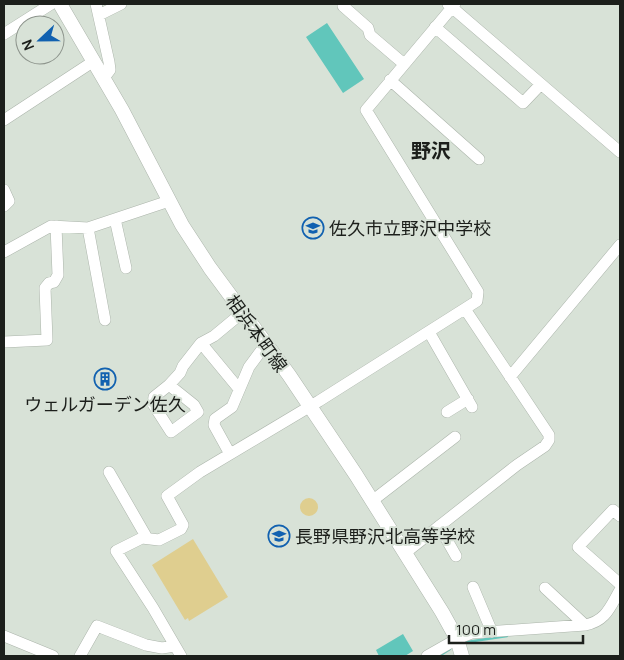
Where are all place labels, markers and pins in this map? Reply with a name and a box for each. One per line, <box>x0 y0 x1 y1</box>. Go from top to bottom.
school or university icon: 佐久市立野沢中学校 <box>301 216 325 240</box>
place label: 佐久市立野沢中学校 <box>329 216 491 240</box>
building icon: ウェルガーデン佐久 <box>93 367 117 391</box>
place label: ウェルガーデン佐久 <box>24 392 186 416</box>
school or university icon: 長野県野沢北高等学校 <box>267 524 291 548</box>
place label: 長野県野沢北高等学校 <box>295 524 475 548</box>

